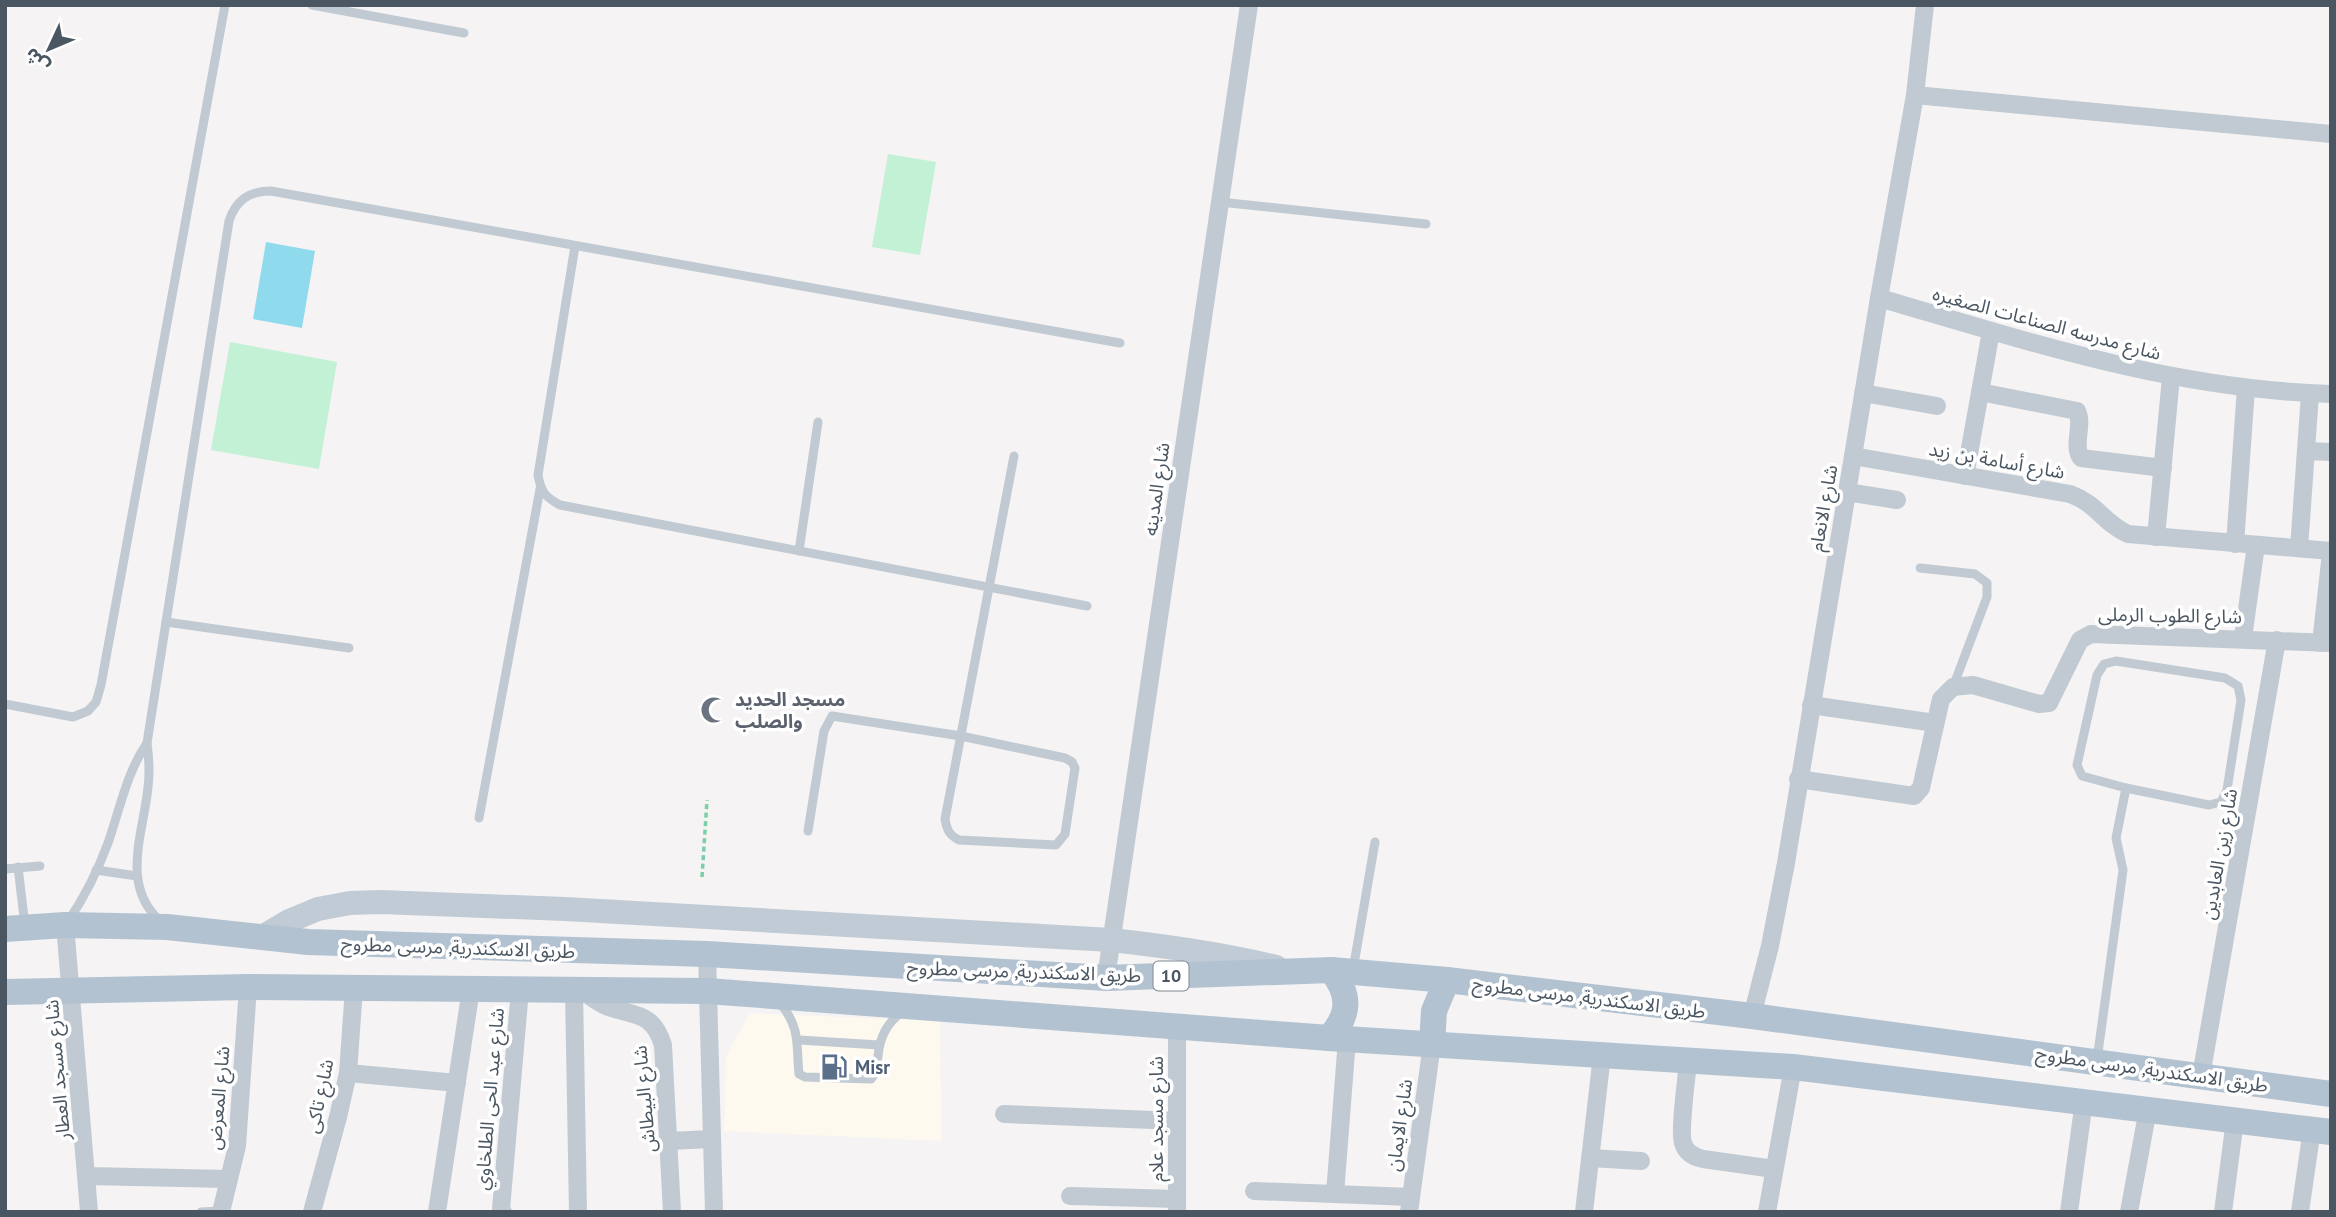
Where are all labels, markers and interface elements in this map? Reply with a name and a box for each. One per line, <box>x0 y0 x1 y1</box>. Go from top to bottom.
north arrow <box>14 14 84 84</box>
text: ش <box>19 43 54 79</box>
street label: شارع مدرسه الصناعات الصغيره <box>1930 281 2164 367</box>
street label: شارع أسامة بن زيد <box>1927 436 2067 486</box>
street label: شارع المدينه <box>1138 441 1176 538</box>
street label: شارع الانعام <box>1804 463 1845 554</box>
street label: شارع الطوب الرملى <box>2098 602 2242 630</box>
place label: مسجد الحديد والصلب <box>735 687 845 733</box>
mosque icon: مسجد الحديد والصلب <box>699 695 729 725</box>
street label: شارع زين العابدين <box>2196 787 2244 922</box>
street label: طريق الاسكندرية, مرسى مطروح <box>340 931 576 965</box>
street label: طريق الاسكندرية, مرسى مطروح <box>906 955 1142 989</box>
road number: 10 <box>1154 961 1188 990</box>
street label: طريق الاسكندرية, مرسى مطروح <box>1471 971 1707 1025</box>
street label: شارع مسجد العطار <box>39 999 77 1142</box>
street label: شارع عبد الحى الطلخاوي <box>469 1007 512 1192</box>
street label: طريق الاسكندرية, مرسى مطروح <box>2034 1041 2270 1099</box>
street label: شارع البيطاش <box>627 1044 663 1153</box>
street label: شارع المعرض <box>202 1045 236 1151</box>
fuel station icon: Misr <box>819 1052 849 1082</box>
place label: Misr <box>855 1055 890 1079</box>
street label: شارع مسجد علام <box>1144 1056 1171 1182</box>
street label: شارع تاكى <box>299 1057 341 1136</box>
street label: شارع الايمان <box>1381 1077 1419 1173</box>

